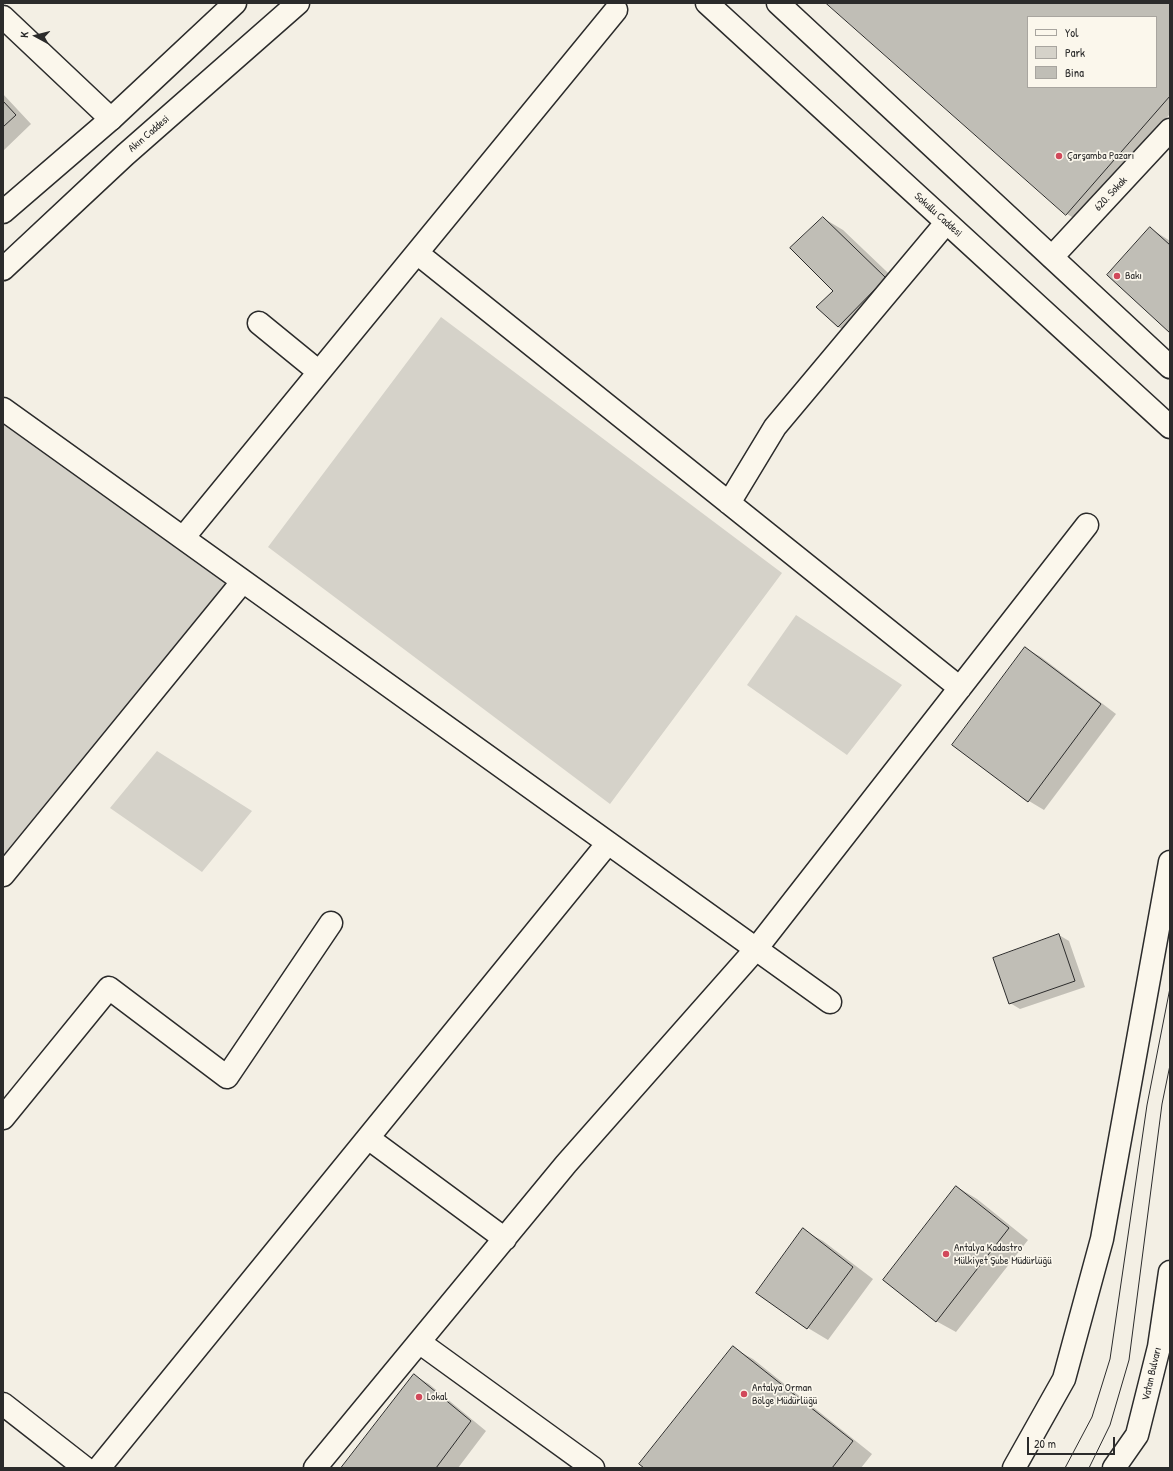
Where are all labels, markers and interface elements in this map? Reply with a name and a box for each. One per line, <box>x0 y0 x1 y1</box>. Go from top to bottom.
north arrow <box>16 16 56 56</box>
legend <box>1027 16 1157 88</box>
text: Yol <box>1065 24 1078 41</box>
text: K <box>17 31 31 38</box>
text: Park <box>1065 44 1085 61</box>
text: Bina <box>1065 64 1084 81</box>
street label: Akın Caddesi <box>126 113 172 155</box>
place label: Çarşamba Pazarı <box>1067 149 1134 163</box>
marker: Çarşamba Pazarı <box>1054 151 1064 161</box>
street label: 620. Sokak <box>1092 174 1130 214</box>
street label: Sokullu Caddesi <box>911 190 965 240</box>
place label: Bakı <box>1125 269 1142 283</box>
marker: Bakı <box>1112 271 1122 281</box>
place label: Antalya Kadastro Mülkiyet Şube Müdürlüğü <box>954 1241 1052 1267</box>
marker: Antalya Kadastro Mülkiyet Şube Müdürlüğü <box>941 1249 951 1259</box>
street label: Vatan Bulvarı <box>1139 1346 1165 1402</box>
place label: Antalya Orman Bölge Müdürlüğü <box>752 1381 817 1407</box>
marker: Antalya Orman Bölge Müdürlüğü <box>739 1389 749 1399</box>
place label: Lokal <box>427 1390 447 1404</box>
marker: Lokal <box>414 1392 424 1402</box>
scale bar <box>1029 1429 1117 1455</box>
text: 20 m <box>1034 1435 1056 1452</box>

